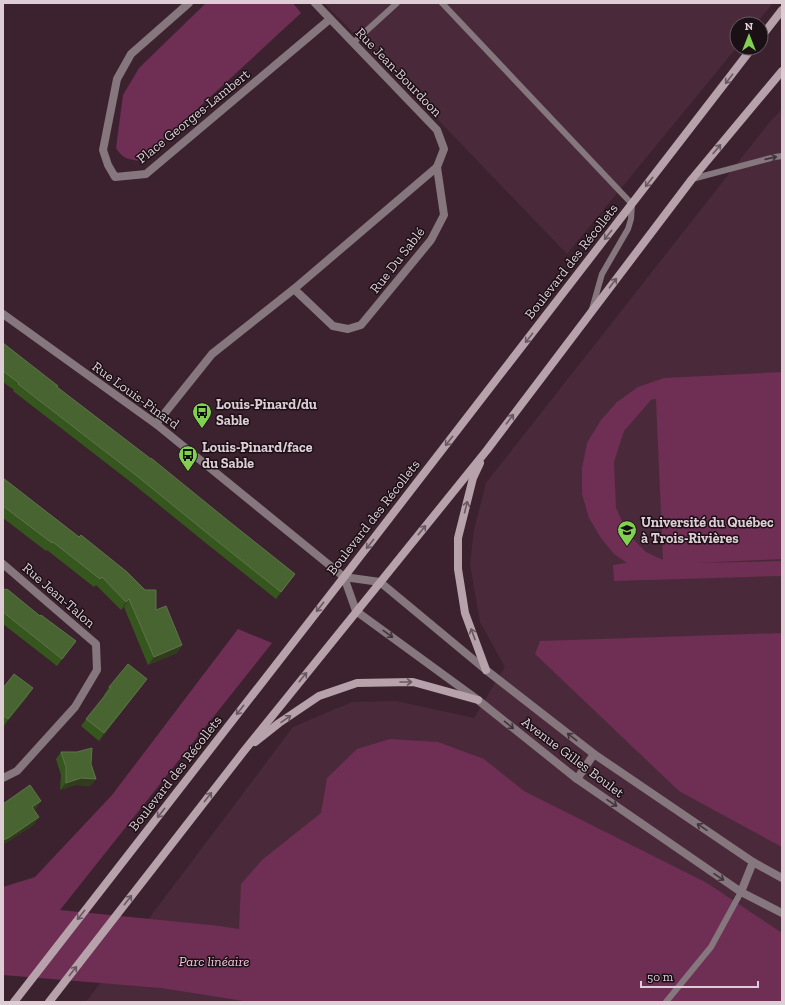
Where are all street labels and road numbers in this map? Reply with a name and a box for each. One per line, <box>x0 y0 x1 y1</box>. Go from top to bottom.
street label: Rue Jean-Bourdoon <box>352 24 445 120</box>
street label: Place Georges-Lambert <box>133 65 254 167</box>
street label: Boulevard des Récollets <box>521 200 622 322</box>
street label: Rue Du Sablé <box>366 224 429 297</box>
street label: Rue Louis-Pinard <box>89 358 183 433</box>
street label: Boulevard des Récollets <box>323 456 424 578</box>
street label: Rue Jean-Talon <box>19 559 99 632</box>
street label: Boulevard des Récollets <box>125 712 226 834</box>
street label: Avenue Gilles Boulet <box>518 713 628 802</box>

